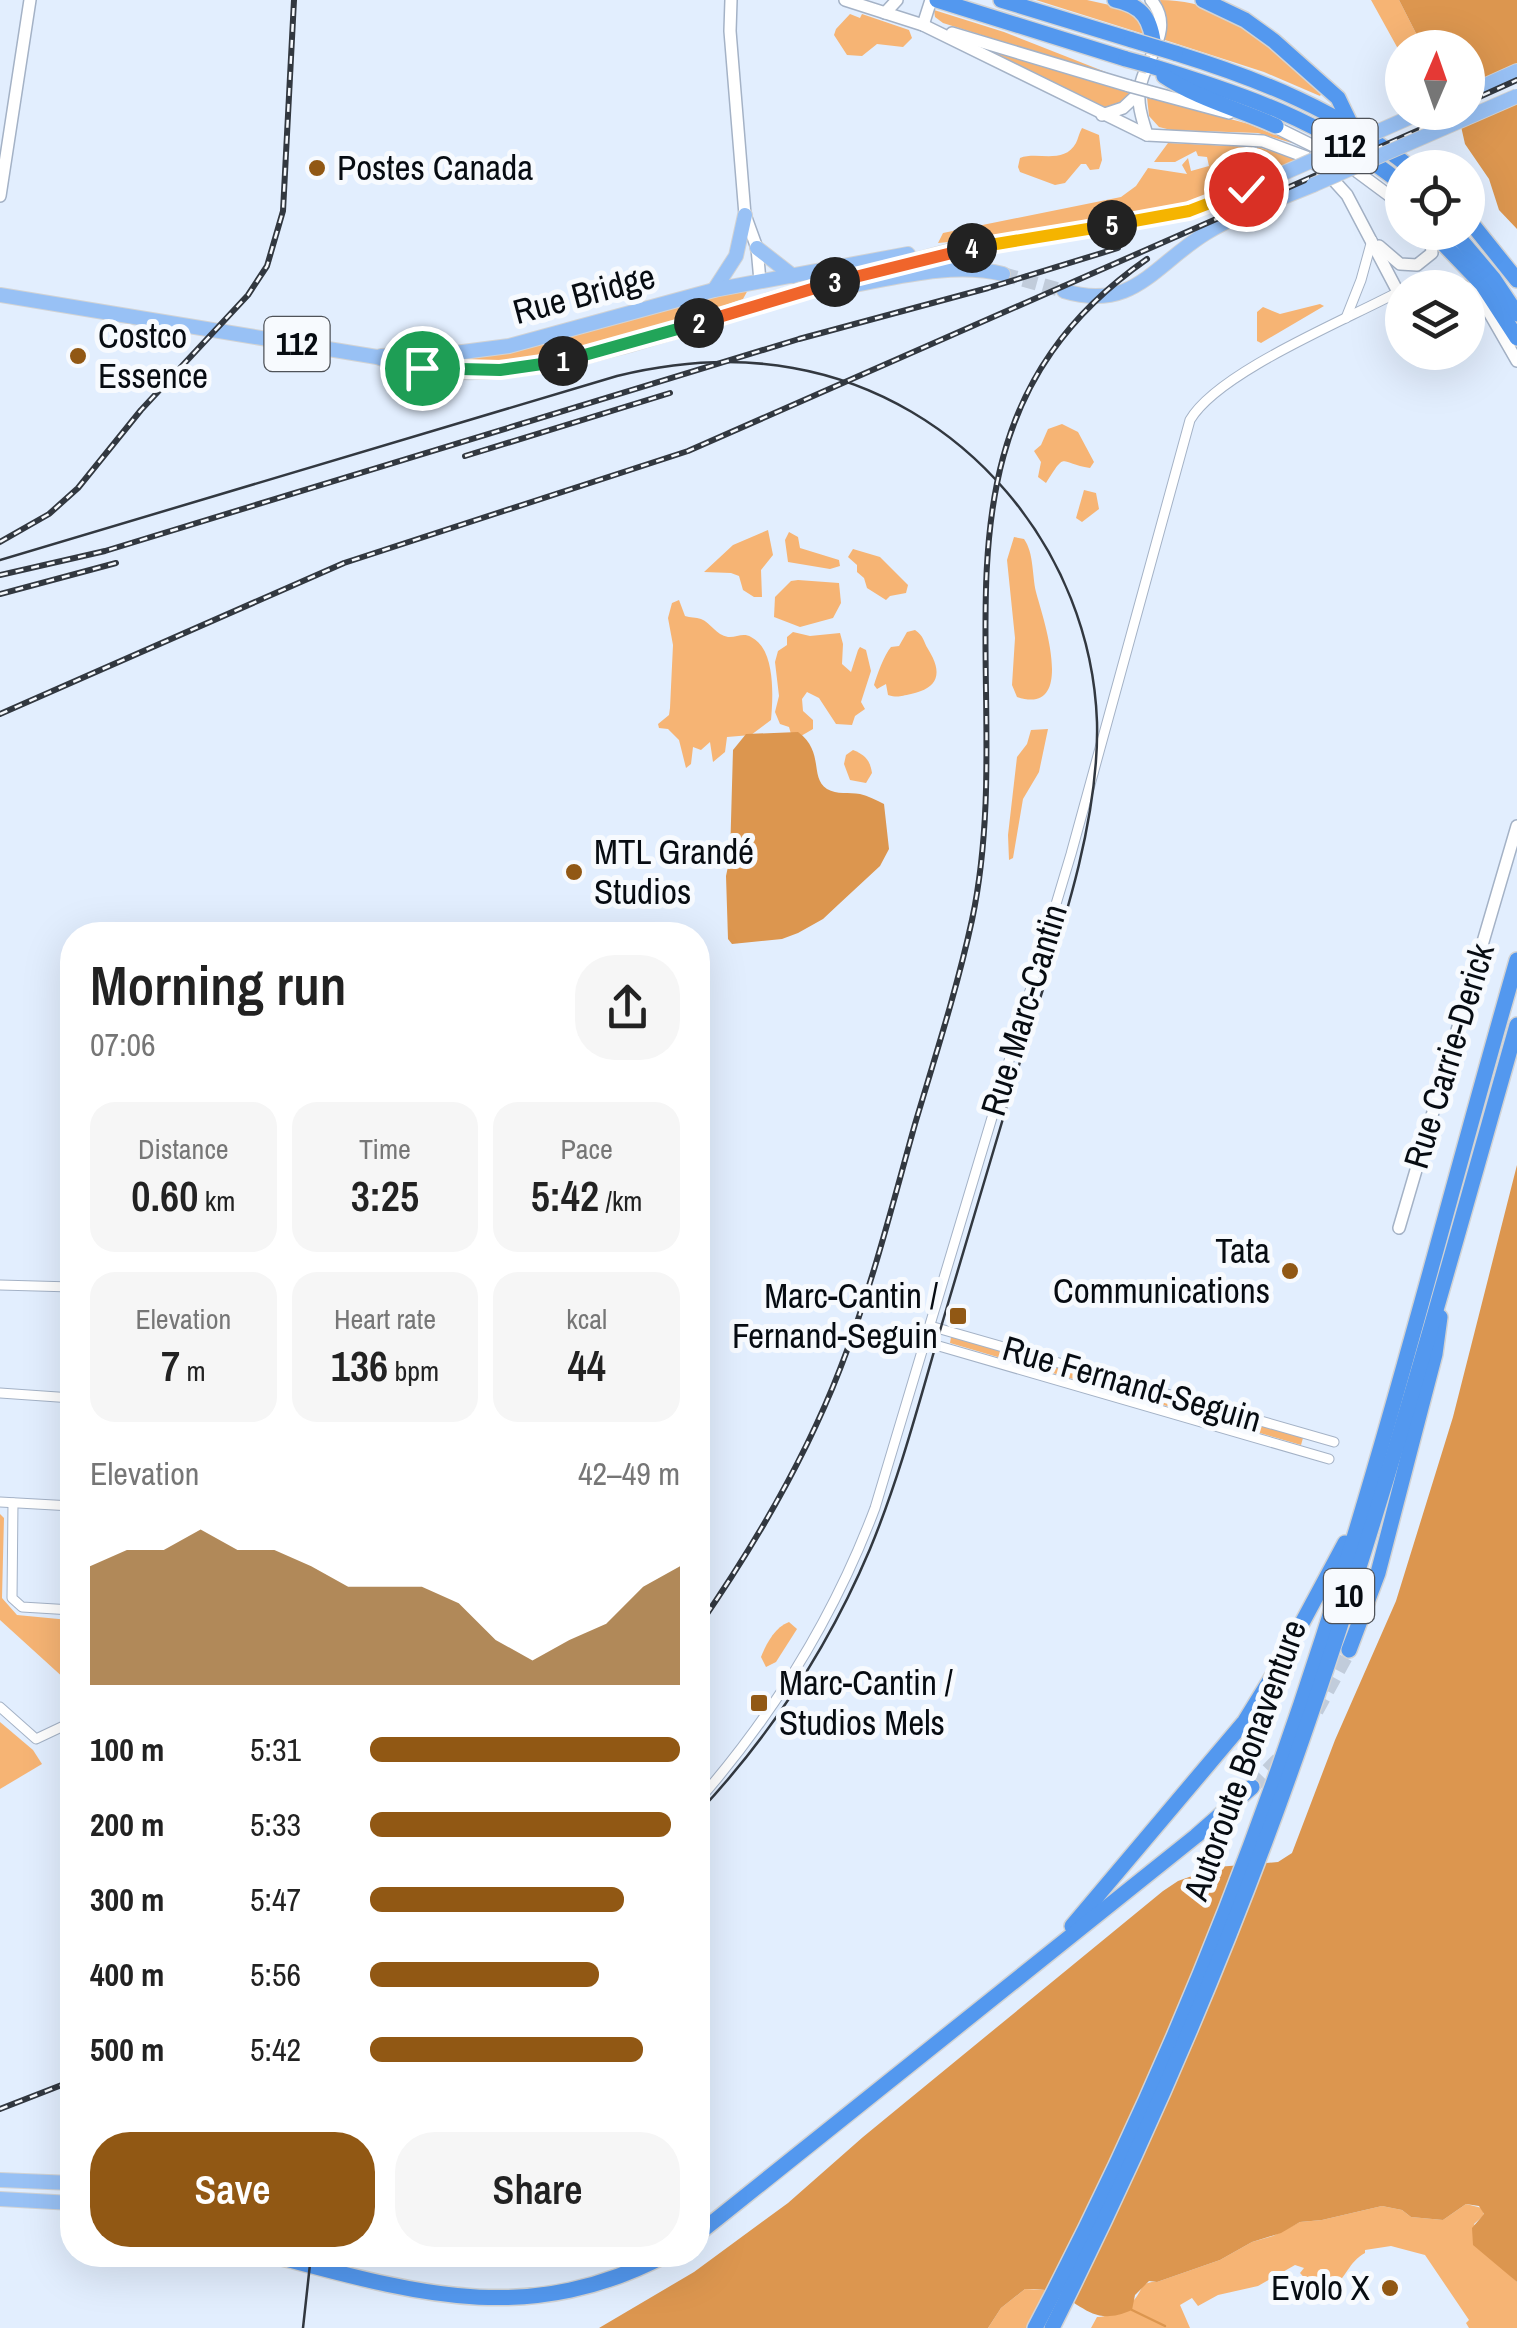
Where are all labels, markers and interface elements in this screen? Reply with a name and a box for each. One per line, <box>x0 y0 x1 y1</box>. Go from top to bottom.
north arrow <box>1385 30 1485 130</box>
map controls <box>1385 30 1485 370</box>
road number: 112 <box>1312 119 1378 173</box>
place label: Postes Canada <box>337 144 533 191</box>
pin <box>1204 147 1289 232</box>
button: locate <box>1385 150 1485 250</box>
marker: Postes Canada <box>306 157 328 179</box>
icon: check <box>1219 162 1274 217</box>
pin: 5 <box>1087 200 1137 250</box>
text: 5 <box>1106 206 1118 244</box>
pin: 4 <box>947 223 997 273</box>
text: 4 <box>966 229 978 267</box>
street label: Rue Bridge <box>508 252 660 335</box>
pin: 3 <box>810 257 860 307</box>
text: 3 <box>829 263 841 301</box>
button: layers <box>1385 270 1485 370</box>
pin: 2 <box>674 298 724 348</box>
text: 2 <box>693 304 705 342</box>
place label: Costco Essence <box>98 312 208 399</box>
road number: 112 <box>264 317 330 371</box>
pin <box>380 326 465 411</box>
pin: 1 <box>538 336 588 386</box>
icon: arrive <box>395 341 450 396</box>
text: 1 <box>557 342 569 380</box>
marker: Costco Essence <box>67 345 89 367</box>
place label: MTL Grandé Studios <box>594 828 754 915</box>
marker: MTL Grandé Studios <box>563 861 585 883</box>
street label: Rue Marc-Cantin <box>969 898 1078 1121</box>
street label: Rue Carrie-Derick <box>1392 937 1505 1174</box>
text: Morning run <box>90 948 346 1022</box>
button: share <box>575 955 680 1060</box>
text: 07:06 <box>90 1023 156 1066</box>
text: Distance <box>138 1130 229 1168</box>
text: Time <box>359 1130 411 1168</box>
text: Pace <box>560 1130 613 1168</box>
text: 0.60 <box>131 1168 198 1224</box>
text: 3:25 <box>351 1168 419 1224</box>
text: 5:42 <box>531 1168 599 1224</box>
text: km <box>198 1182 235 1220</box>
text: /km <box>599 1182 643 1220</box>
place label: Tata Communications <box>1053 1227 1270 1314</box>
marker: Tata Communications <box>1279 1260 1301 1282</box>
place label: Marc-Cantin / Fernand-Seguin <box>732 1272 938 1359</box>
text: Elevation <box>135 1300 231 1338</box>
text: Heart rate <box>334 1300 436 1338</box>
text: kcal <box>566 1300 607 1338</box>
marker: Marc-Cantin / Fernand-Seguin <box>947 1305 969 1327</box>
street label: Rue Fernand-Seguin <box>998 1324 1267 1443</box>
text: 7 <box>161 1338 180 1394</box>
text: 136 <box>331 1338 388 1394</box>
text: 44 <box>568 1338 606 1394</box>
text: m <box>180 1352 206 1390</box>
text: bpm <box>388 1352 439 1390</box>
text: Elevation <box>90 1452 199 1495</box>
text: 42–49 m <box>578 1452 680 1495</box>
road number: 10 <box>1324 1569 1374 1623</box>
street label: Autoroute Bonaventure <box>1172 1613 1317 1908</box>
place label: Marc-Cantin / Studios Mels <box>779 1659 953 1746</box>
marker: Marc-Cantin / Studios Mels <box>748 1692 770 1714</box>
text: 100 m <box>90 1728 164 1771</box>
text: 5:31 <box>250 1728 301 1771</box>
text: 200 m <box>90 1803 164 1846</box>
text: 5:33 <box>250 1803 301 1846</box>
text: 300 m <box>90 1878 164 1921</box>
text: 5:47 <box>250 1878 301 1921</box>
text: 400 m <box>90 1953 164 1996</box>
text: 5:56 <box>250 1953 301 1996</box>
text: 500 m <box>90 2028 164 2071</box>
text: 5:42 <box>250 2028 301 2071</box>
button: Save <box>90 2132 375 2247</box>
button: Share <box>395 2132 680 2247</box>
place label: Evolo X <box>1271 2264 1370 2311</box>
marker: Evolo X <box>1379 2277 1401 2299</box>

